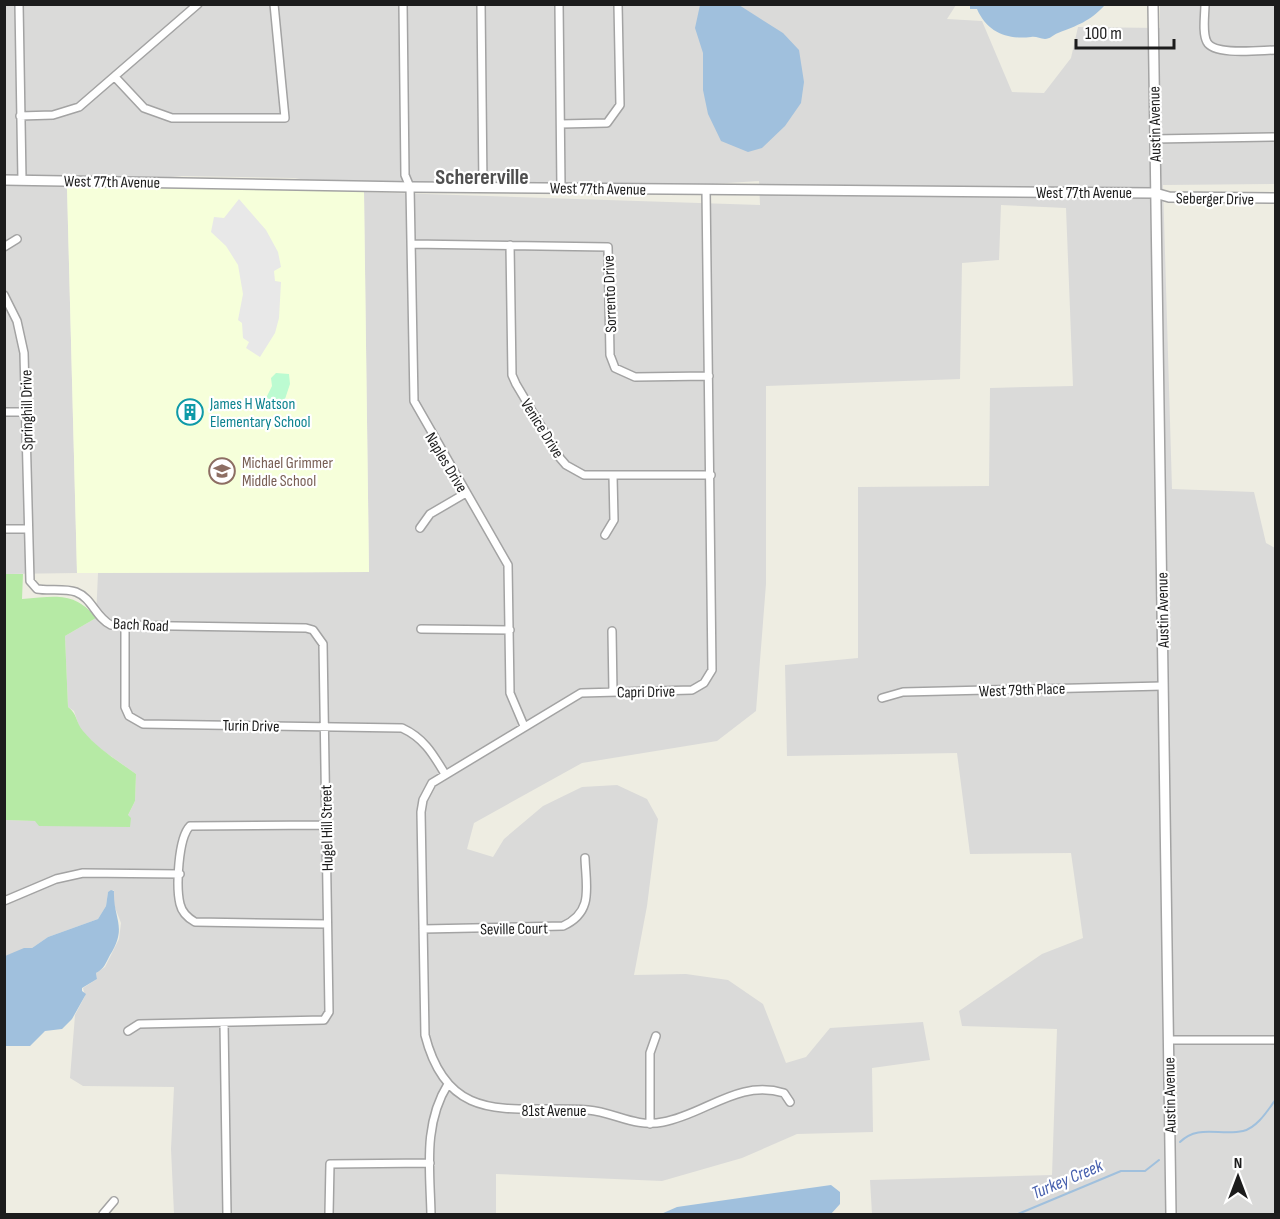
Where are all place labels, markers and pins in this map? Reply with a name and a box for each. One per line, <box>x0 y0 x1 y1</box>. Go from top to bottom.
place label: James H Watson Elementary School <box>209 395 310 432</box>
building icon: James H Watson Elementary School <box>175 397 205 427</box>
place label: Michael Grimmer Middle School <box>242 454 333 491</box>
school or university icon: Michael Grimmer Middle School <box>207 456 237 486</box>

